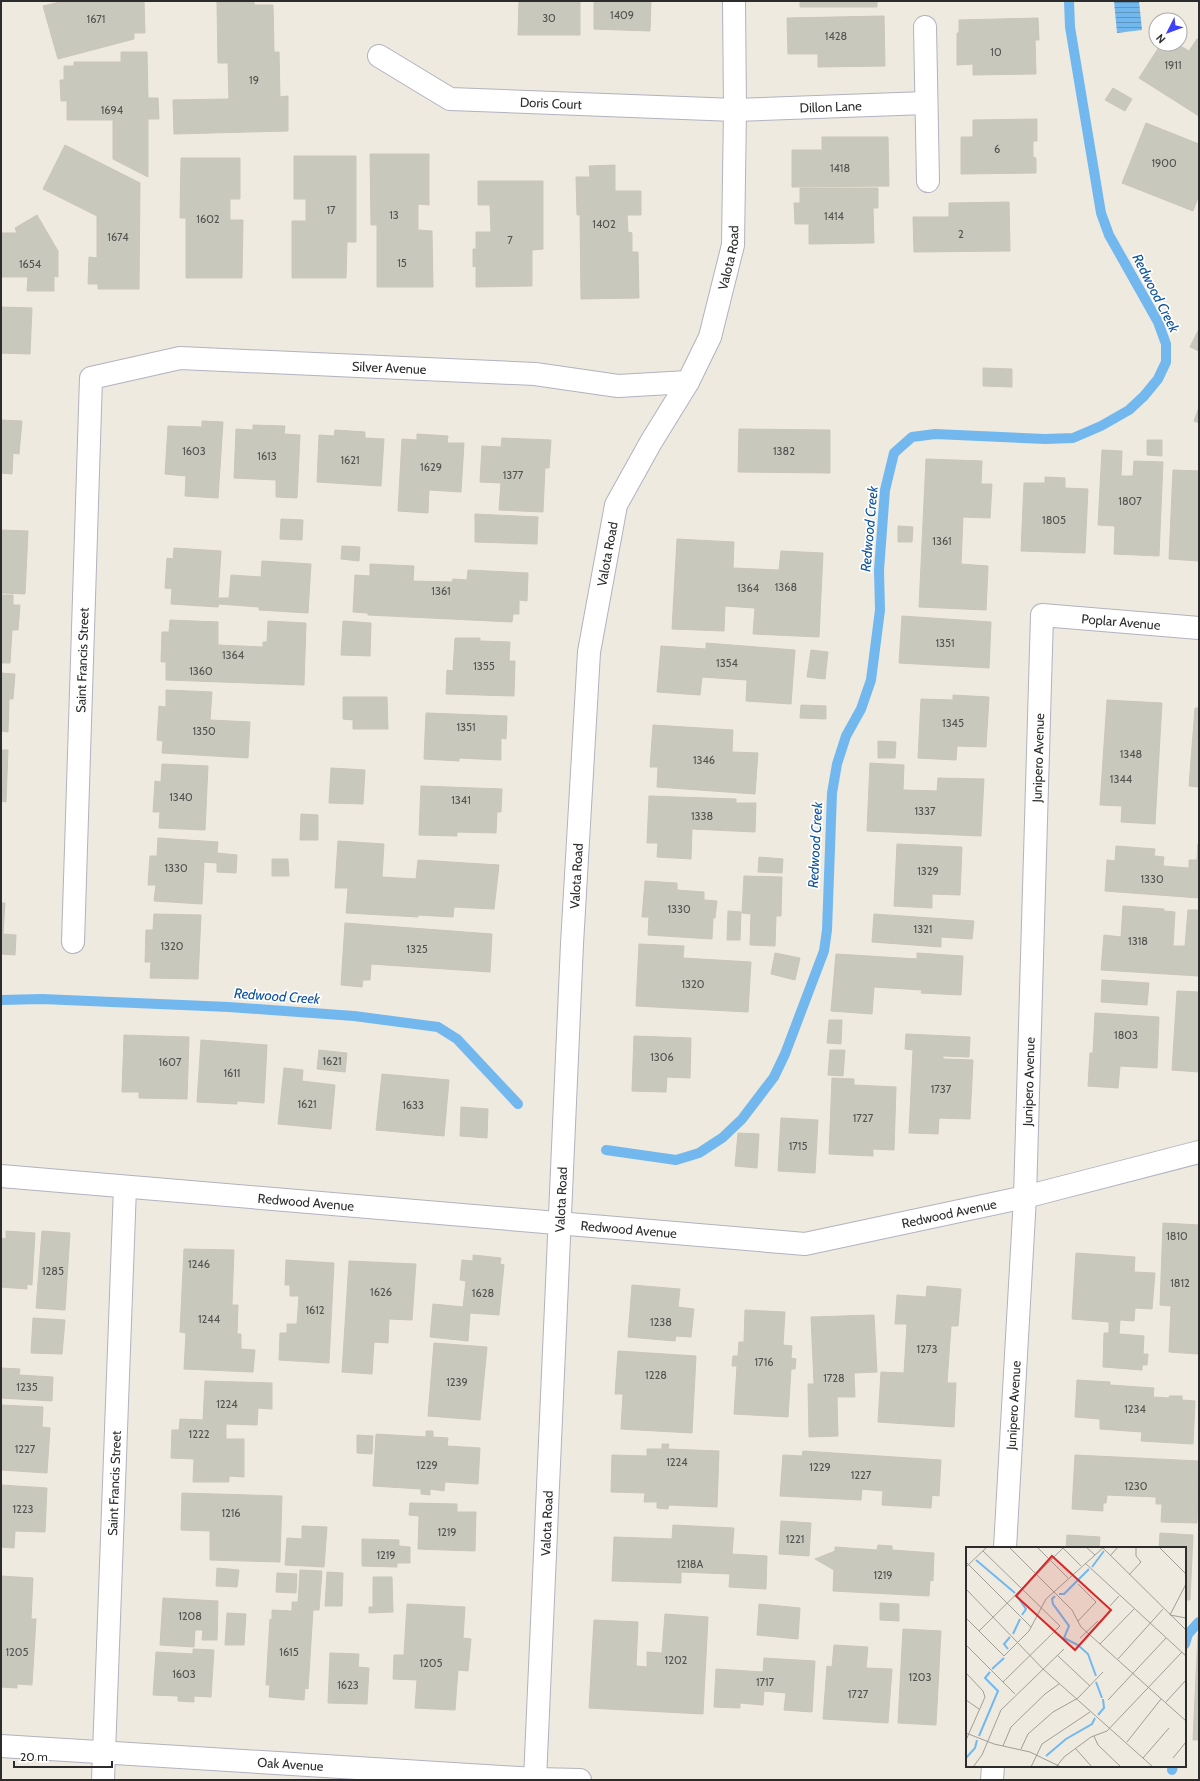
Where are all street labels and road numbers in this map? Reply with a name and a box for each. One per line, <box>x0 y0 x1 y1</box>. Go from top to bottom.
street label: Doris Court <box>520 94 583 112</box>
street label: Dillon Lane <box>799 97 862 116</box>
street label: Valota Road <box>714 225 741 292</box>
street label: Silver Avenue <box>352 358 427 377</box>
street label: Valota Road <box>593 520 621 588</box>
street label: Saint Francis Street <box>72 607 92 713</box>
street label: Poplar Avenue <box>1081 610 1161 633</box>
street label: Junipero Avenue <box>1029 713 1047 804</box>
street label: Valota Road <box>566 843 586 909</box>
street label: Junipero Avenue <box>1019 1036 1038 1127</box>
street label: Valota Road <box>551 1166 570 1233</box>
street label: Redwood Avenue <box>257 1190 355 1214</box>
street label: Redwood Avenue <box>900 1195 998 1231</box>
street label: Redwood Avenue <box>580 1217 678 1241</box>
street label: Junipero Avenue <box>1003 1360 1024 1451</box>
street label: Saint Francis Street <box>104 1430 124 1536</box>
street label: Valota Road <box>537 1490 556 1556</box>
street label: Oak Avenue <box>257 1754 324 1774</box>

